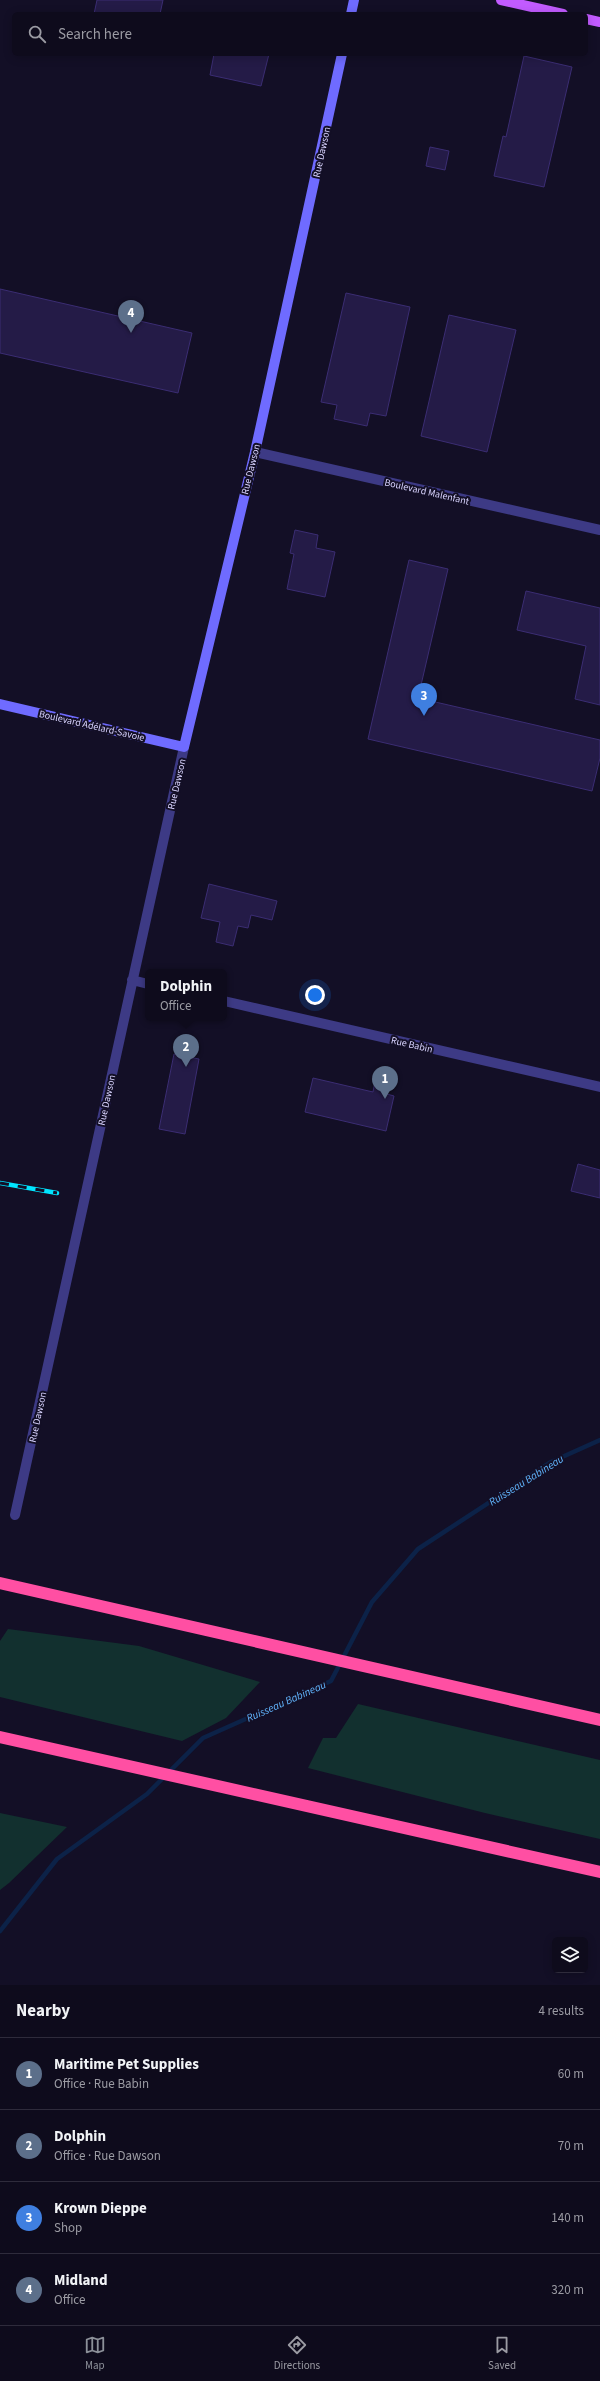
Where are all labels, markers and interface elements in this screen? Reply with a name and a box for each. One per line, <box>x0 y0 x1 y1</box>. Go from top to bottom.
search box <box>12 12 588 56</box>
icon: search <box>26 23 48 45</box>
text: Search here <box>58 24 132 45</box>
street label: Rue Dawson <box>310 126 334 179</box>
pin: 4 <box>118 300 144 333</box>
street label: Rue Dawson <box>238 443 264 496</box>
street label: Boulevard Malenfant <box>383 475 471 509</box>
pin: 3 <box>411 683 437 716</box>
street label: Boulevard Adélard-Savoie <box>38 707 146 745</box>
street label: Rue Dawson <box>164 758 190 811</box>
popup <box>145 969 227 1021</box>
text: Dolphin <box>160 976 212 997</box>
your location <box>305 985 325 1005</box>
text: Office <box>160 997 191 1015</box>
street label: Rue Babin <box>390 1033 434 1057</box>
pin: 2 <box>173 1034 199 1067</box>
pin: 1 <box>372 1066 398 1099</box>
street label: Rue Dawson <box>95 1074 119 1127</box>
street label: Rue Dawson <box>26 1391 50 1444</box>
water label: Ruisseau Babineau <box>486 1451 567 1510</box>
water label: Ruisseau Babineau <box>244 1677 329 1726</box>
map controls <box>552 1937 588 1973</box>
button: layers <box>552 1937 588 1973</box>
text: Nearby <box>16 1999 70 2023</box>
text: 4 results <box>539 2002 584 2020</box>
text: Maritime Pet Supplies <box>54 2054 199 2075</box>
text: 1 <box>26 2065 32 2083</box>
text: 60 m <box>558 2065 584 2083</box>
text: Office · Rue Babin <box>54 2075 149 2093</box>
text: Dolphin <box>54 2126 106 2147</box>
text: 2 <box>26 2137 32 2155</box>
text: 70 m <box>558 2137 584 2155</box>
text: Office · Rue Dawson <box>54 2147 161 2165</box>
text: Krown Dieppe <box>54 2198 147 2219</box>
text: 3 <box>26 2209 32 2227</box>
text: 140 m <box>551 2209 584 2227</box>
text: Shop <box>54 2219 82 2237</box>
text: Midland <box>54 2270 108 2291</box>
text: 4 <box>26 2281 32 2299</box>
text: 320 m <box>551 2281 584 2299</box>
text: Office <box>54 2291 85 2309</box>
tab: Map <box>84 2334 106 2373</box>
tab: Directions <box>274 2334 320 2373</box>
tab: Saved <box>488 2334 516 2373</box>

